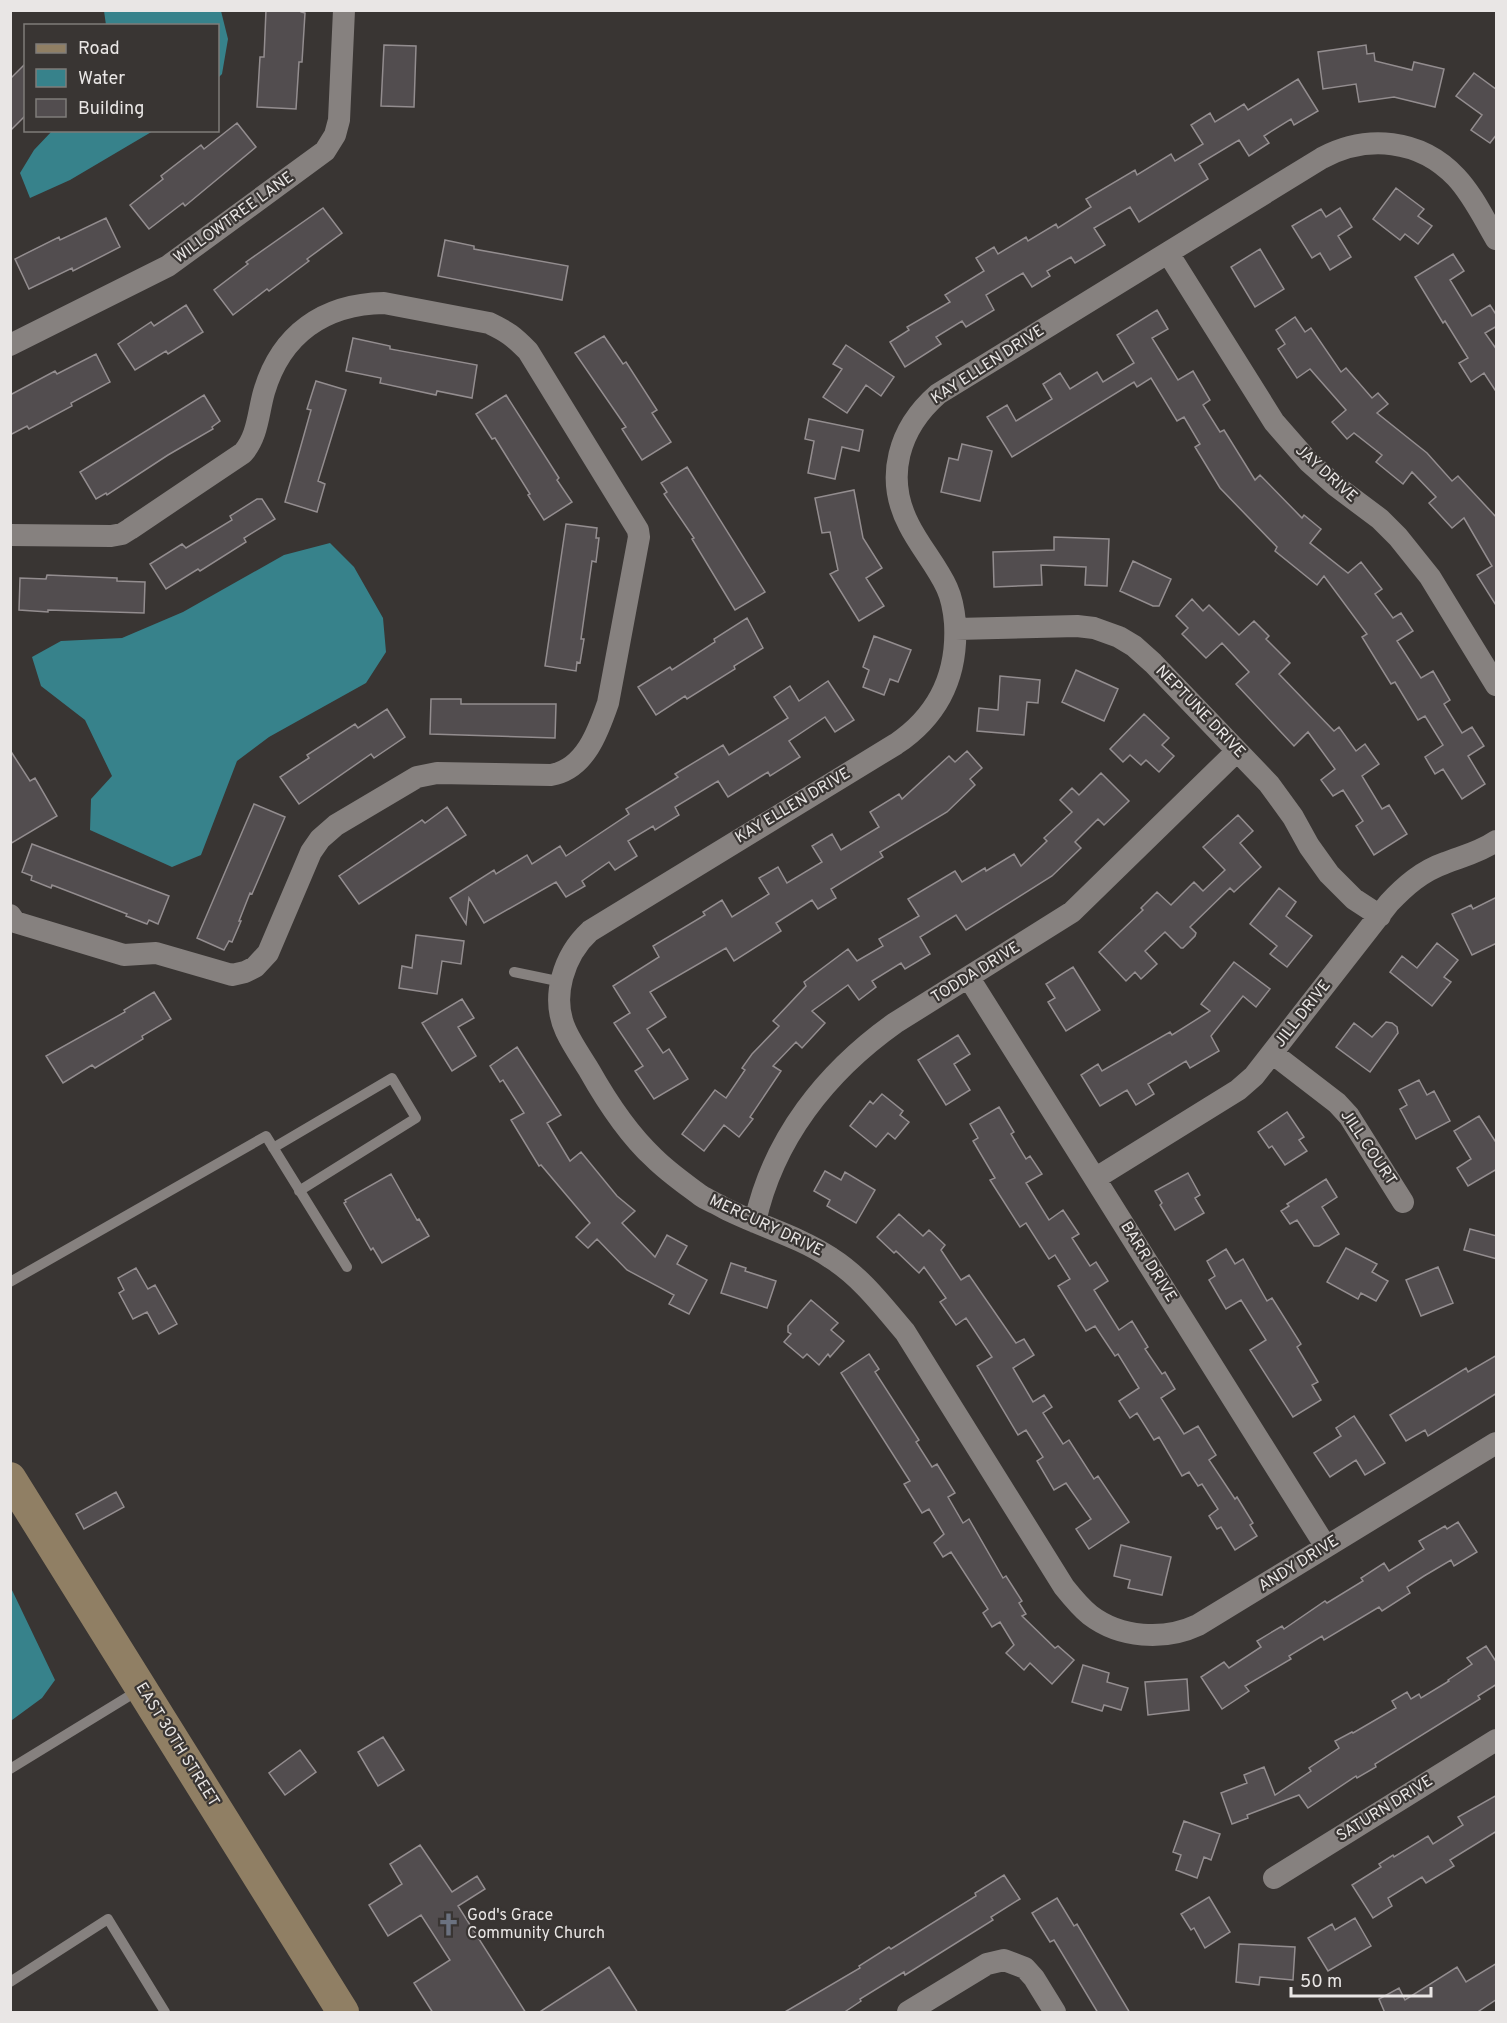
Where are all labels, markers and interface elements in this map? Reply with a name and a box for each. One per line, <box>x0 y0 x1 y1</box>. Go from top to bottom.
legend <box>24 24 219 132</box>
text: Road <box>78 38 120 61</box>
text: Water <box>78 68 125 91</box>
text: Building <box>78 98 144 121</box>
street label: WILLOWTREE LANE <box>170 168 298 268</box>
street label: KAY ELLEN DRIVE <box>928 321 1048 409</box>
street label: JAY DRIVE <box>1291 441 1361 507</box>
street label: NEPTUNE DRIVE <box>1151 661 1249 763</box>
street label: KAY ELLEN DRIVE <box>732 764 854 848</box>
street label: TODDA DRIVE <box>928 938 1024 1008</box>
street label: JILL DRIVE <box>1270 976 1336 1052</box>
street label: JILL COURT <box>1335 1106 1401 1190</box>
street label: MERCURY DRIVE <box>706 1191 826 1261</box>
street label: BARR DRIVE <box>1115 1218 1181 1306</box>
street label: ANDY DRIVE <box>1255 1531 1343 1597</box>
street label: EAST 30TH STREET <box>131 1679 223 1811</box>
street label: SATURN DRIVE <box>1333 1771 1437 1847</box>
place label: God's Grace Community Church <box>467 1906 605 1944</box>
church icon: God's Grace Community Church <box>436 1912 462 1938</box>
scale bar <box>1291 1960 1430 1998</box>
text: 50 m <box>1300 1971 1342 1994</box>

